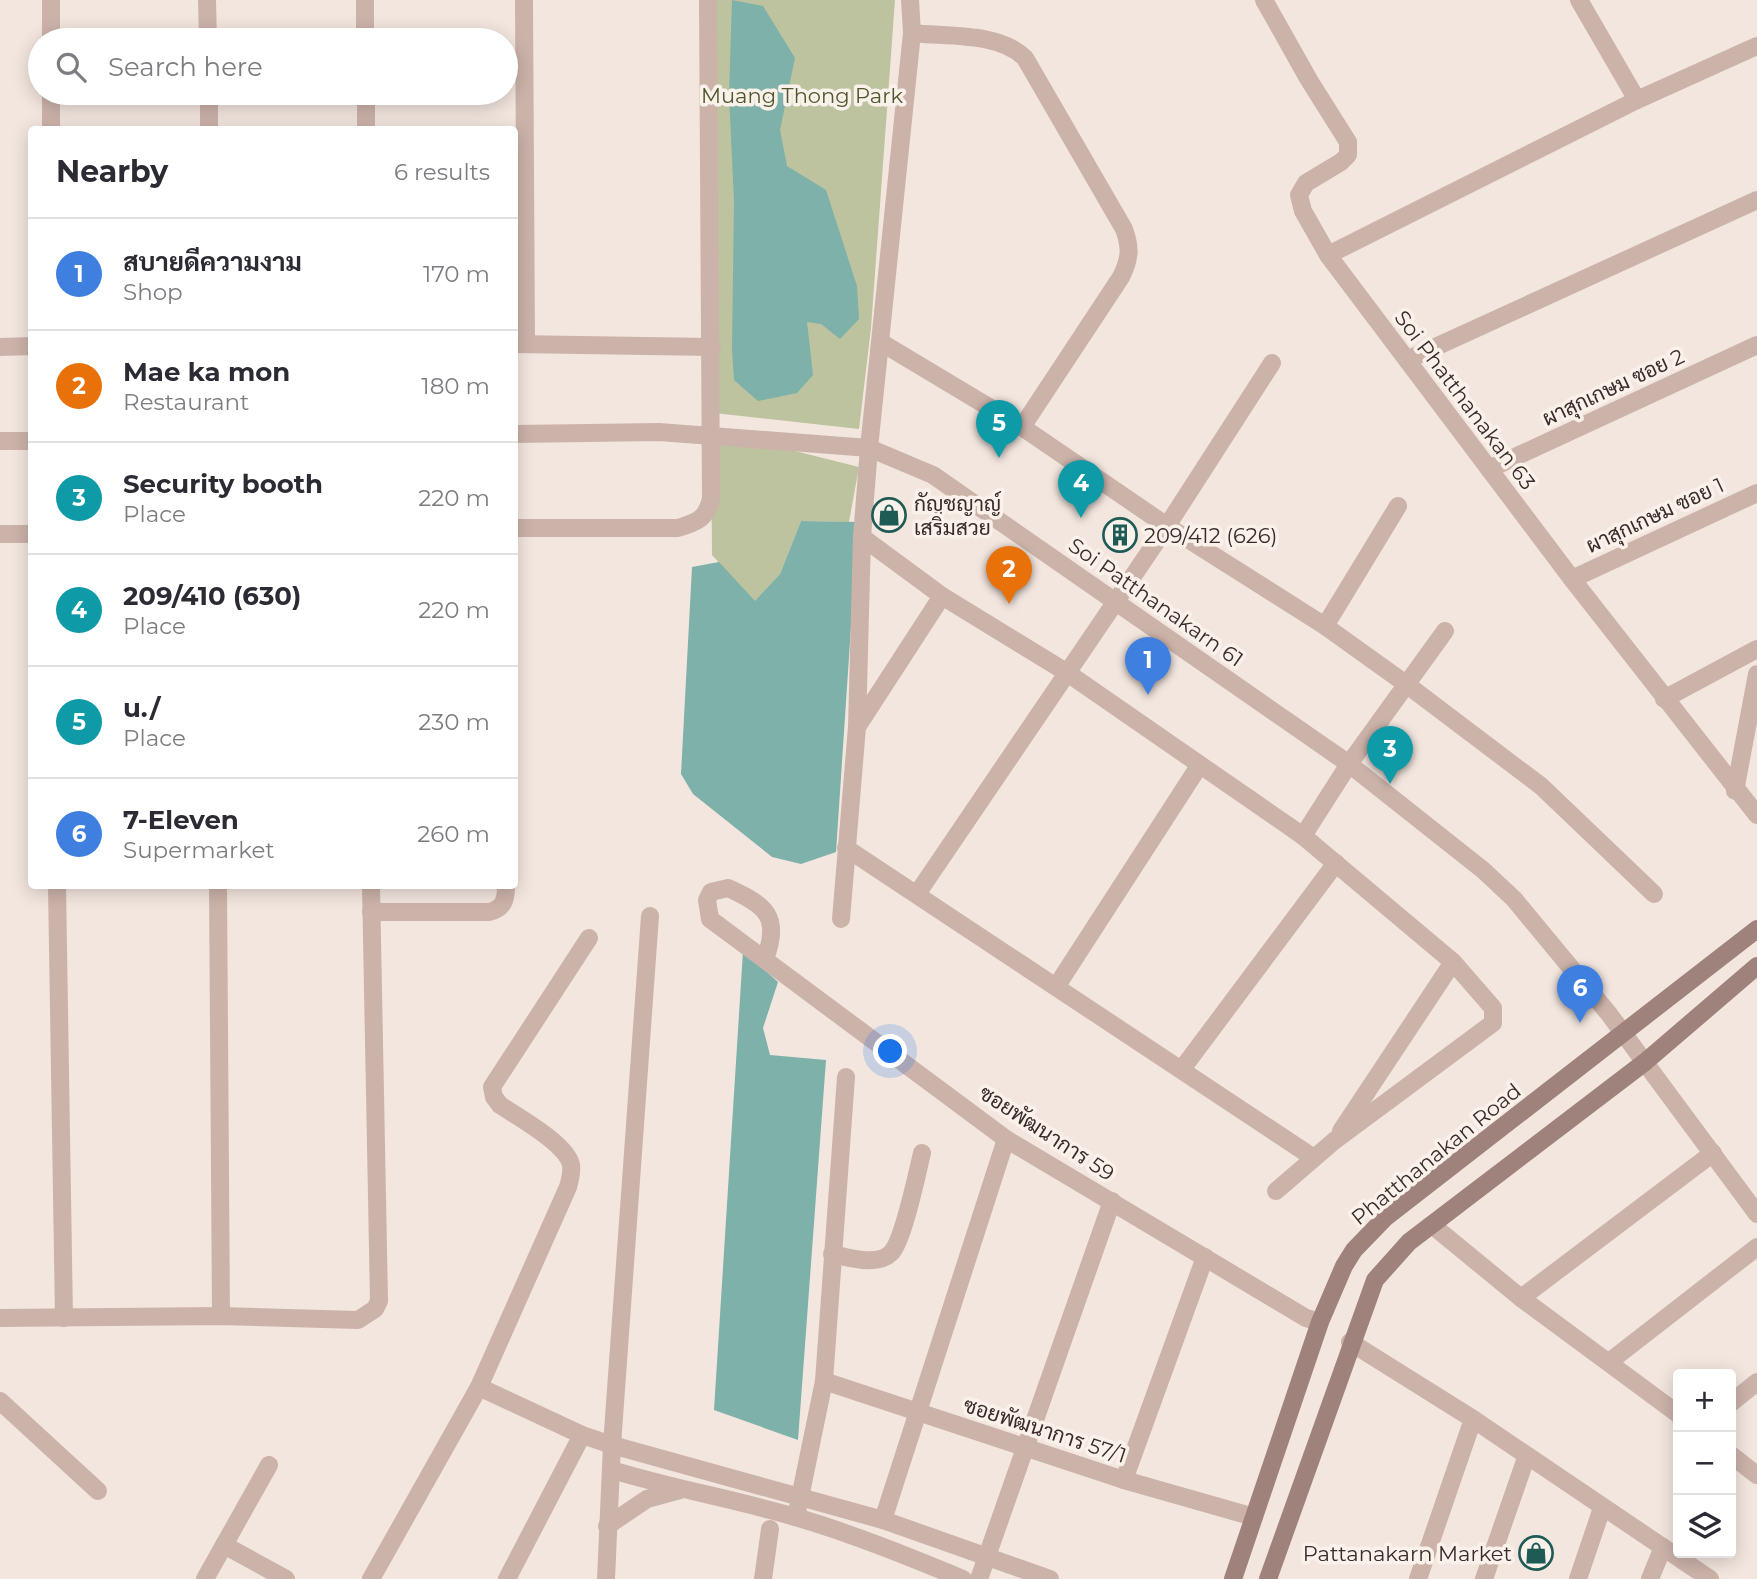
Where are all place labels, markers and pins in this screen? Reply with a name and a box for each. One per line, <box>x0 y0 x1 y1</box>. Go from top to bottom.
pin: 5 <box>976 400 1022 458</box>
pin: 4 <box>1058 460 1104 518</box>
place label: กัญชญาญ์ เสริมสวย <box>914 490 1001 540</box>
shop icon: กัญชญาญ์ เสริมสวย <box>870 496 908 534</box>
building icon: 209/412 (626) <box>1101 516 1139 554</box>
place label: 209/412 (626) <box>1144 523 1277 548</box>
pin: 2 <box>986 546 1032 604</box>
pin: 1 <box>1125 637 1171 695</box>
pin: 3 <box>1367 726 1413 784</box>
pin: 6 <box>1557 965 1603 1023</box>
shop icon: Pattanakarn Market <box>1517 1534 1555 1572</box>
place label: Pattanakarn Market <box>1303 1541 1512 1566</box>

